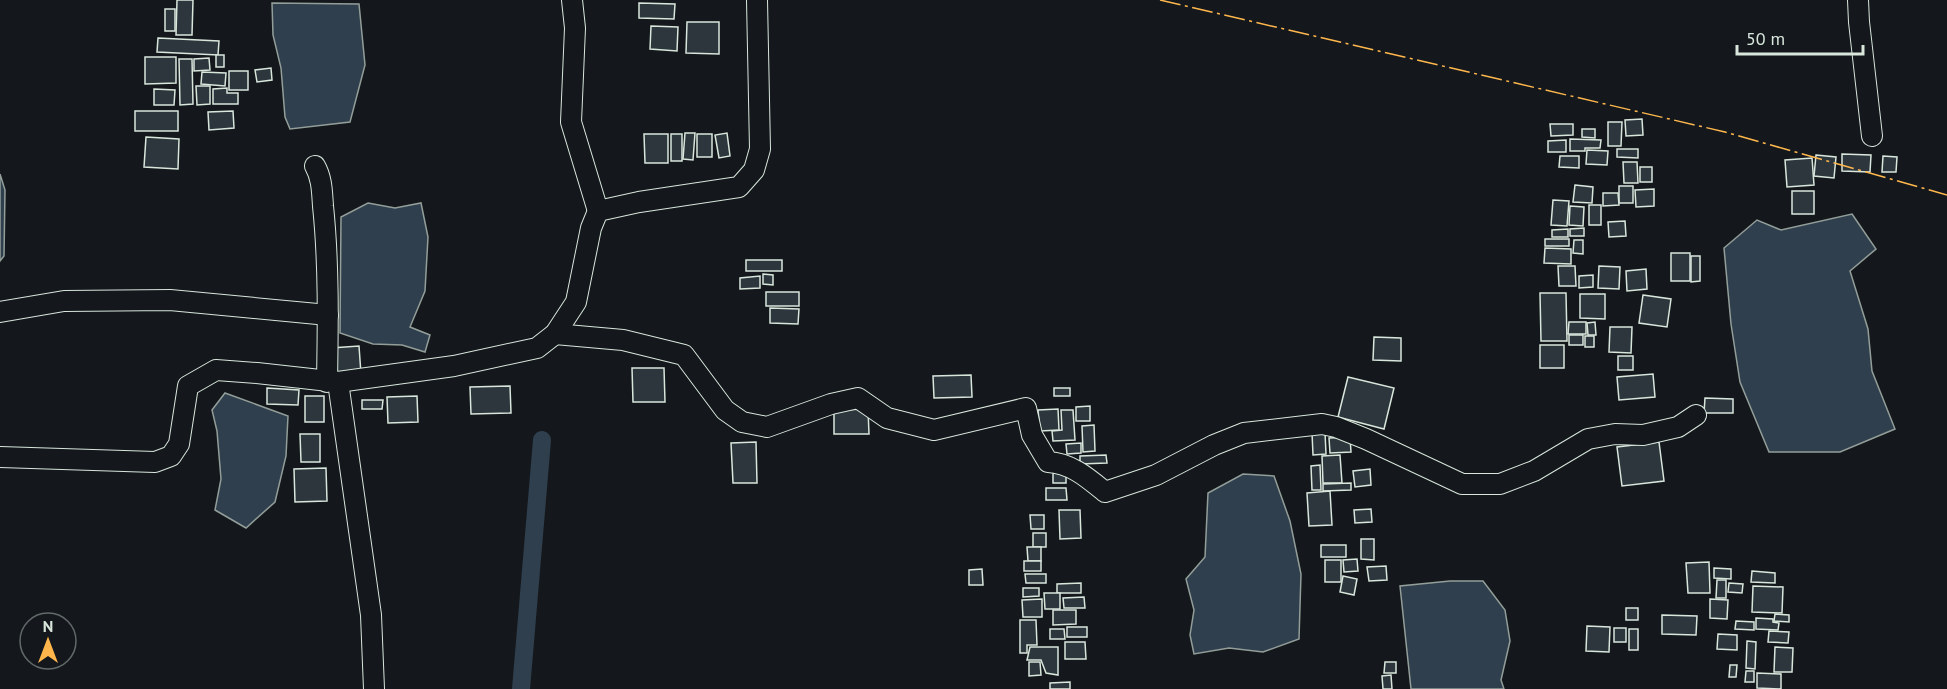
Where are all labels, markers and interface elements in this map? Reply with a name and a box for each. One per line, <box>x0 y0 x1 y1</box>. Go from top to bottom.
scale bar <box>1737 18 1863 56</box>
text: 50 m <box>1746 27 1785 50</box>
north arrow <box>18 611 78 671</box>
text: N <box>43 616 53 636</box>

